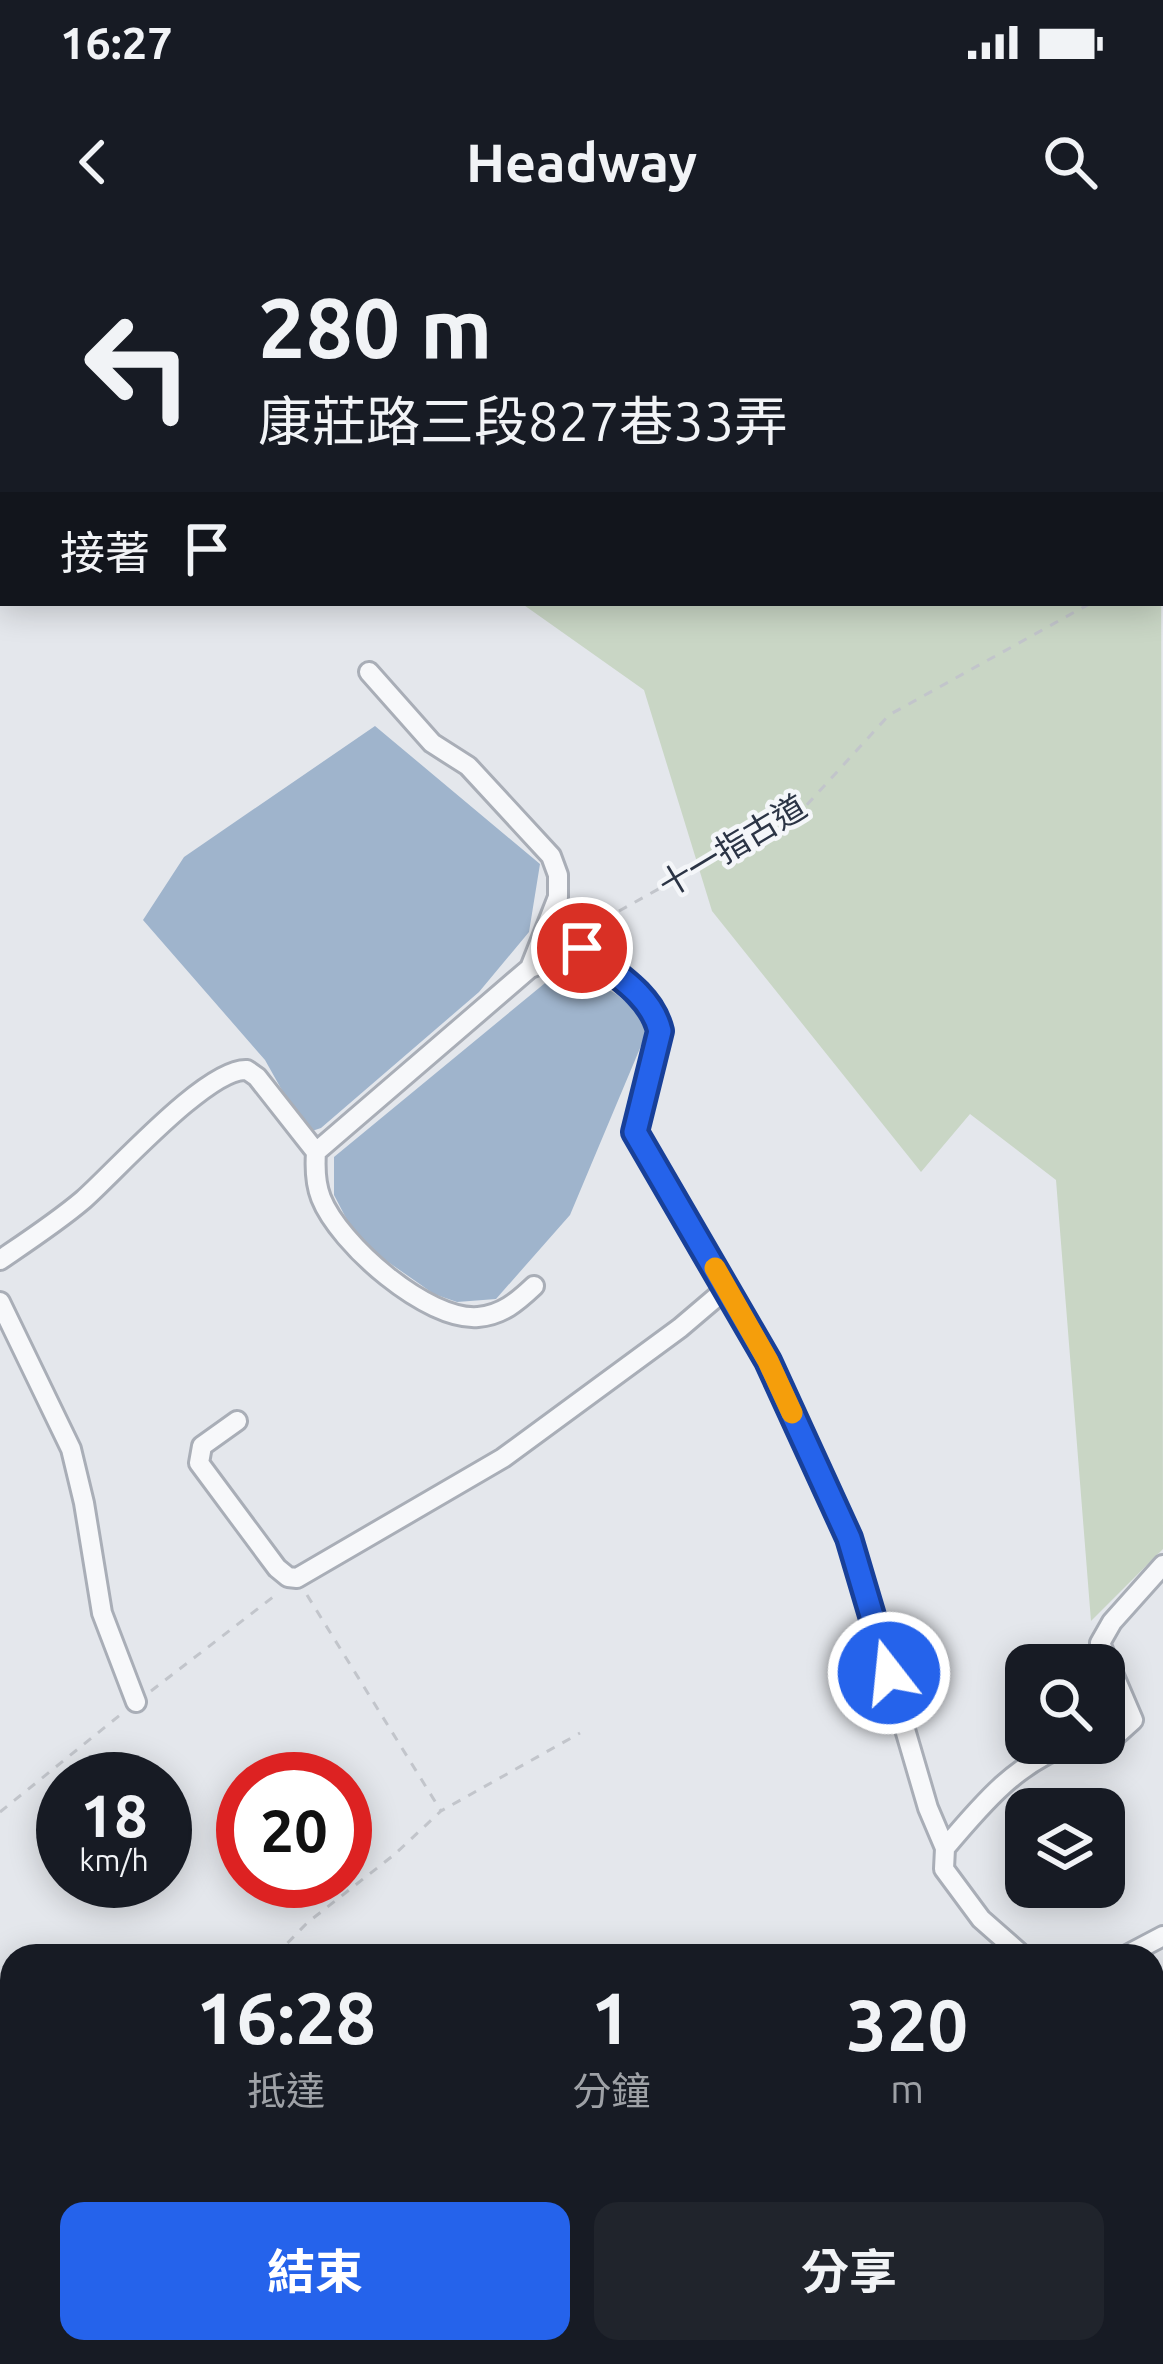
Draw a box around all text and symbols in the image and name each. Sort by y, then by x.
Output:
text: 16:27 [60,17,173,68]
icon: back [60,129,126,195]
icon: search [1037,129,1103,195]
text: Headway [466,132,697,192]
text: 280 m [258,280,492,374]
icon: left [60,288,216,444]
text: 康莊路三段827巷33弄 [258,391,788,451]
icon: arrive [174,516,240,582]
text: 接著 [60,527,150,578]
street label: 十一指古道 [652,787,812,903]
pin [531,897,633,999]
icon: arrive [549,915,615,981]
position arrow [826,1610,952,1736]
map controls [1005,1644,1125,1908]
button: search [1005,1644,1125,1764]
speed limit sign: 20 [216,1752,372,1908]
text: 18 [80,1781,148,1848]
button: layers [1005,1788,1125,1908]
text: km/h [79,1843,149,1877]
text: 16:28 [196,1977,376,2058]
text: 1 [591,1977,631,2058]
text: 320 [846,1984,968,2065]
text: m [890,2067,924,2110]
text: 抵達 [247,2069,325,2112]
text: 分鐘 [572,2069,650,2112]
button: 結束 [60,2202,570,2340]
button: 分享 [594,2202,1104,2340]

